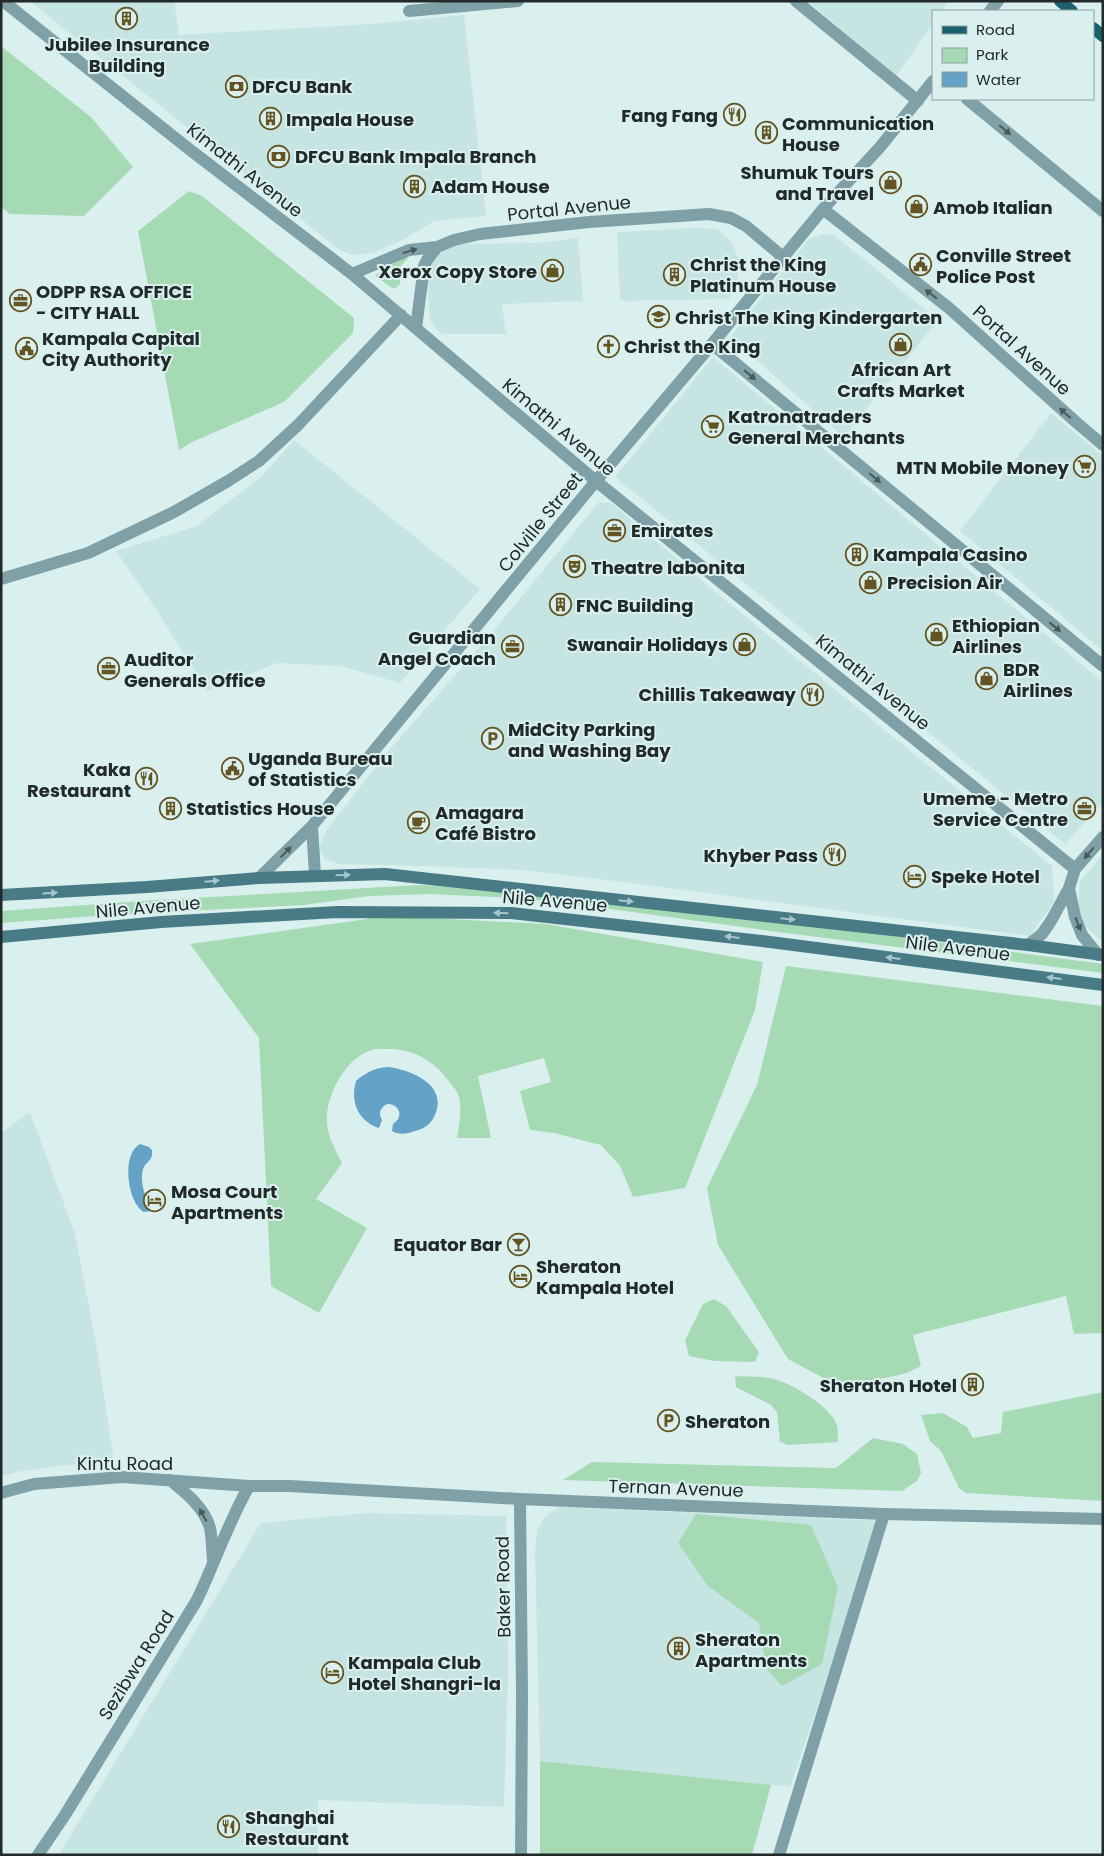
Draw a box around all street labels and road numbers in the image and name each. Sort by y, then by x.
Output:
street label: Kimathi Avenue [182,117,308,223]
street label: Portal Avenue [506,189,632,227]
street label: Portal Avenue [967,299,1077,401]
street label: Kimathi Avenue [497,372,621,482]
street label: Colville Street [492,467,588,577]
street label: Kimathi Avenue [810,628,936,736]
street label: Nile Avenue [502,884,608,918]
street label: Nile Avenue [95,890,201,924]
street label: Nile Avenue [904,929,1012,967]
street label: Kintu Road [77,1451,173,1476]
street label: Ternan Avenue [608,1473,744,1503]
street label: Baker Road [490,1536,516,1638]
street label: Sezibwa Road [92,1605,180,1725]

